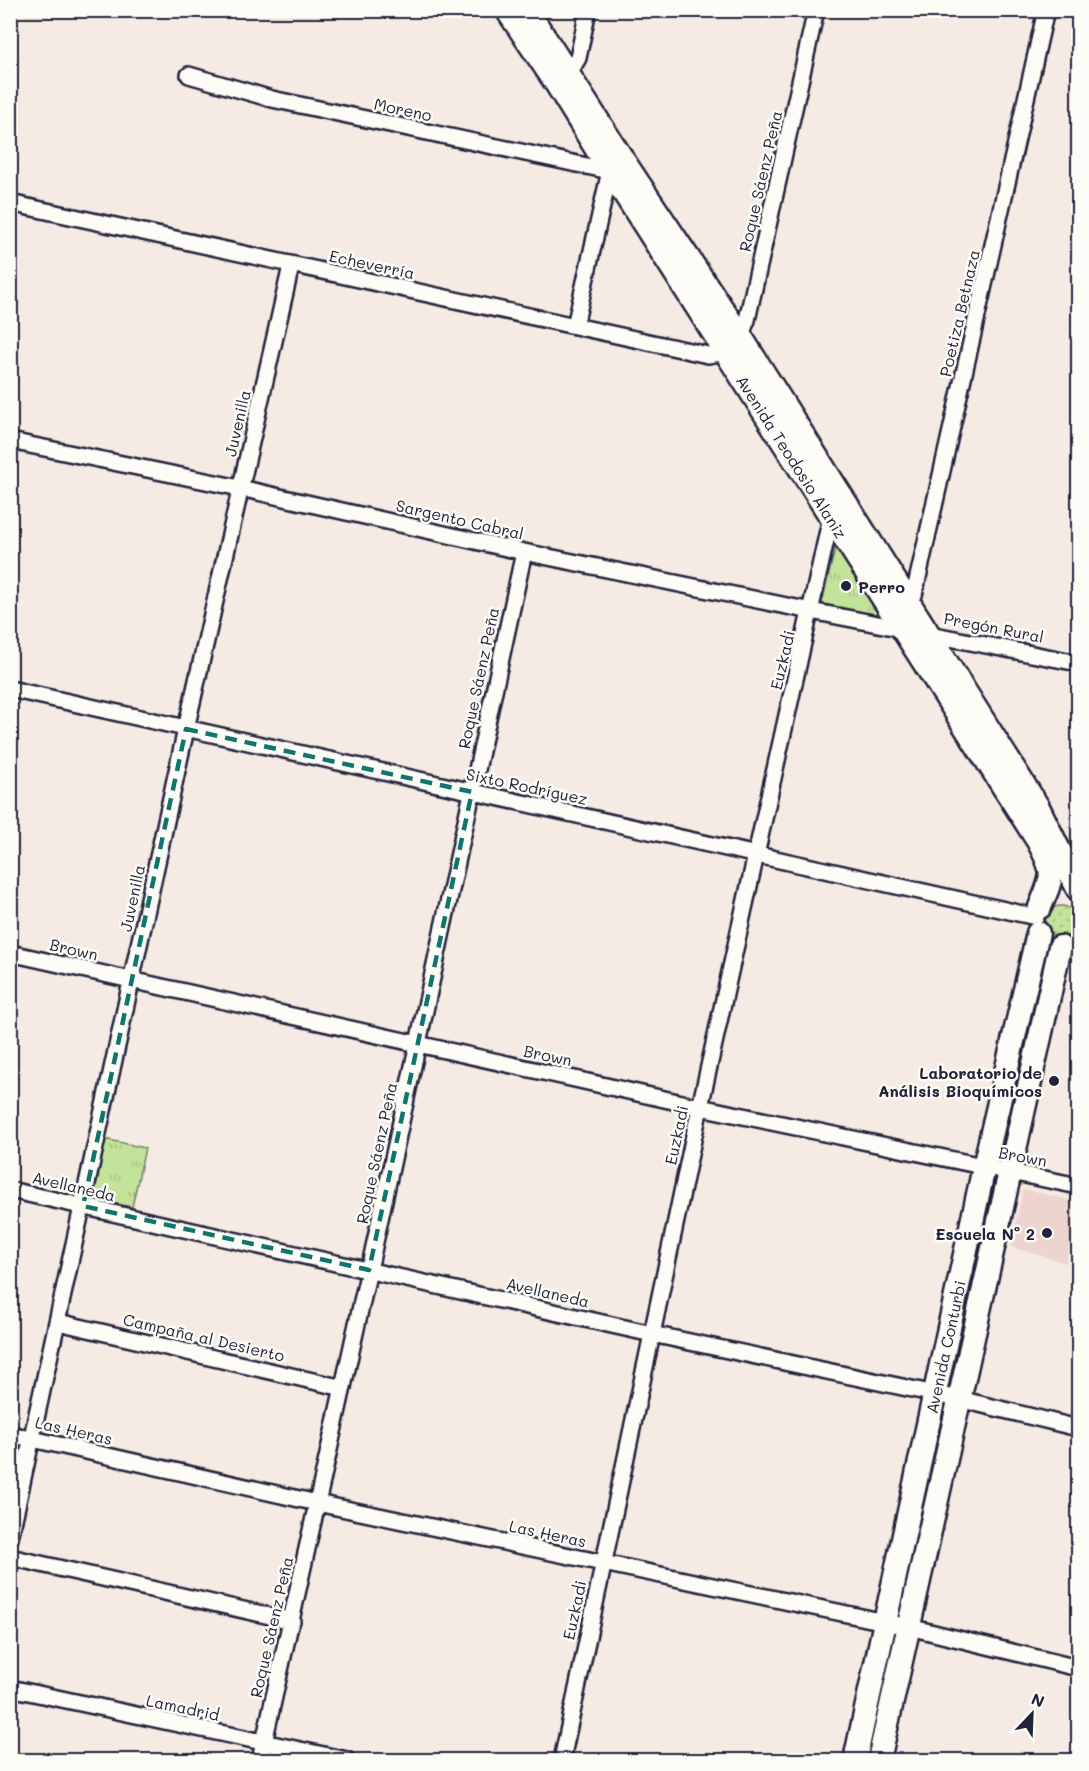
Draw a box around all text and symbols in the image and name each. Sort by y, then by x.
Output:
street label: Moreno [372,93,434,125]
street label: Roque Sáenz Peña [734,108,786,254]
street label: Echeverría [327,245,417,283]
street label: Poetiza Betnaza [934,247,984,379]
street label: Avenida Teodosio Alaniz [732,371,852,542]
street label: Juvenilla [219,388,255,458]
street label: Sargento Cabral [394,494,526,544]
place label: Perro [858,576,905,597]
marker: Perro [839,579,853,593]
street label: Roque Sáenz Peña [453,605,503,751]
street label: Pregón Rural [942,607,1046,647]
street label: Euzkadi [765,628,799,692]
street label: Sixto Rodríguez [464,763,590,809]
street label: Juvenilla [115,863,149,933]
street label: Brown [48,933,100,965]
street label: Brown [522,1040,574,1070]
place label: Laboratorio de Análisis Bioquímicos [878,1062,1042,1101]
marker: Laboratorio de Análisis Bioquímicos [1047,1074,1061,1088]
street label: Roque Sáenz Peña [351,1080,401,1226]
street label: Euzkadi [659,1103,693,1167]
street label: Brown [997,1141,1049,1171]
street label: Avellaneda [30,1166,118,1206]
place label: Escuela N° 2 [935,1223,1035,1244]
marker: Escuela N° 2 [1040,1226,1054,1240]
street label: Avellaneda [504,1272,592,1312]
street label: Avenida Conturbi [920,1278,970,1415]
street label: Campaña al Desierto [121,1308,287,1366]
street label: Las Heras [33,1411,115,1449]
street label: Las Heras [507,1515,589,1551]
street label: Roque Sáenz Peña [245,1554,297,1700]
street label: Euzkadi [557,1578,591,1642]
north arrow [1002,1684,1062,1744]
text: N [1028,1688,1048,1712]
street label: Lamadrid [144,1689,222,1725]

